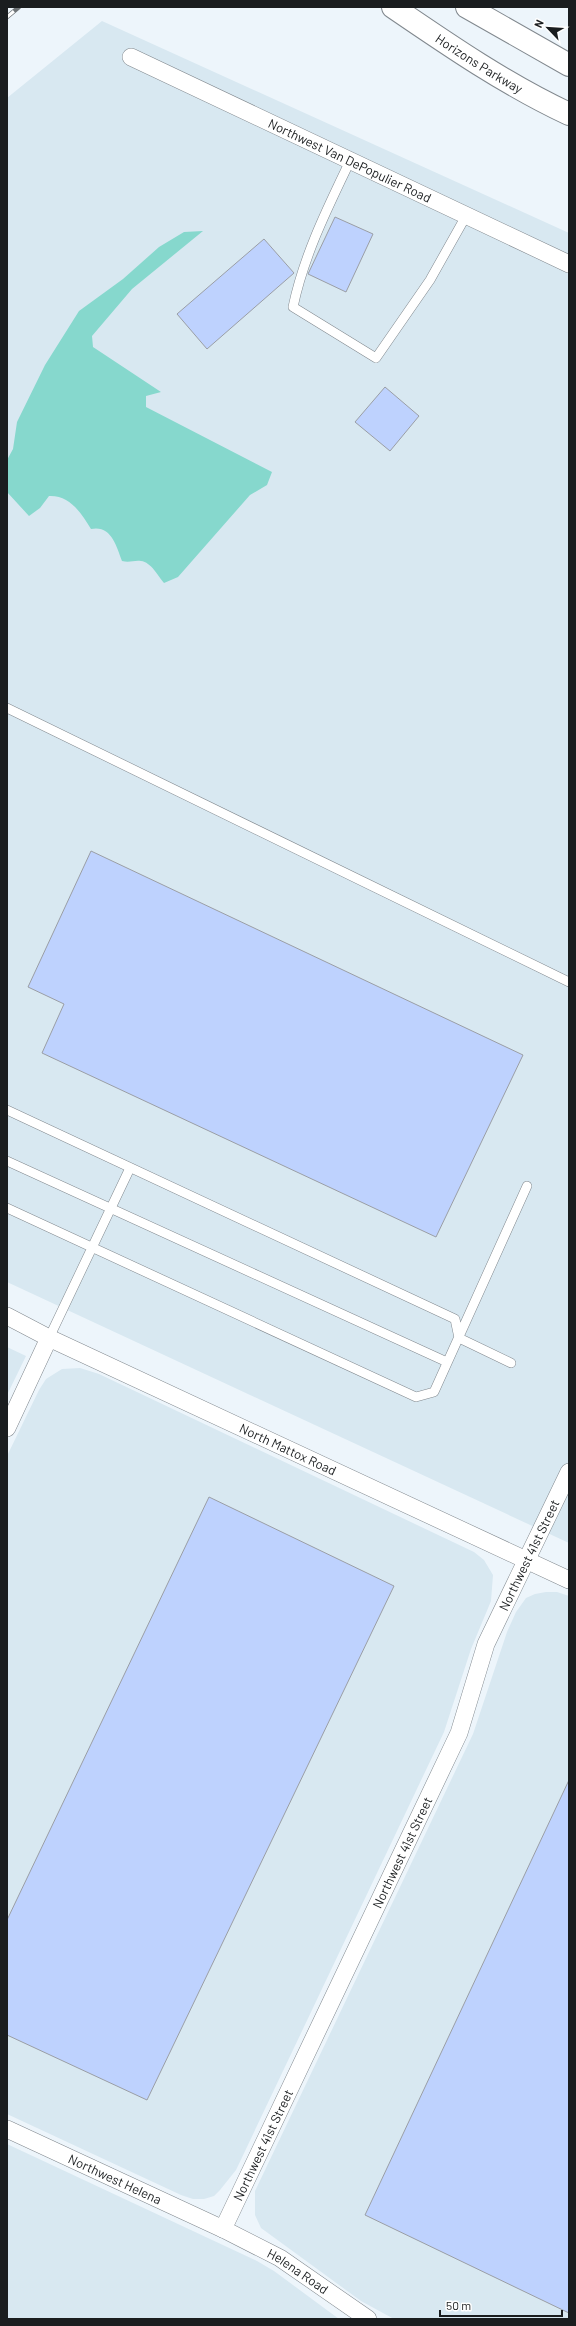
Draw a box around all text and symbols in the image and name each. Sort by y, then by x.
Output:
north arrow [528,8,568,48]
text: N [531,17,546,30]
street label: Horizons Parkway [432,30,526,97]
street label: Northwest Van DePopulier Road [266,115,434,206]
street label: North Mattox Road [237,1420,339,1479]
street label: Northwest 41st Street [495,1497,563,1613]
street label: Northwest 41st Street [369,1794,436,1911]
street label: Northwest 41st Street [230,2087,296,2203]
street label: Northwest Helena [66,2151,164,2207]
street label: Helena Road [265,2245,332,2297]
scale bar [440,2292,562,2318]
text: 50 m [446,2298,471,2312]

